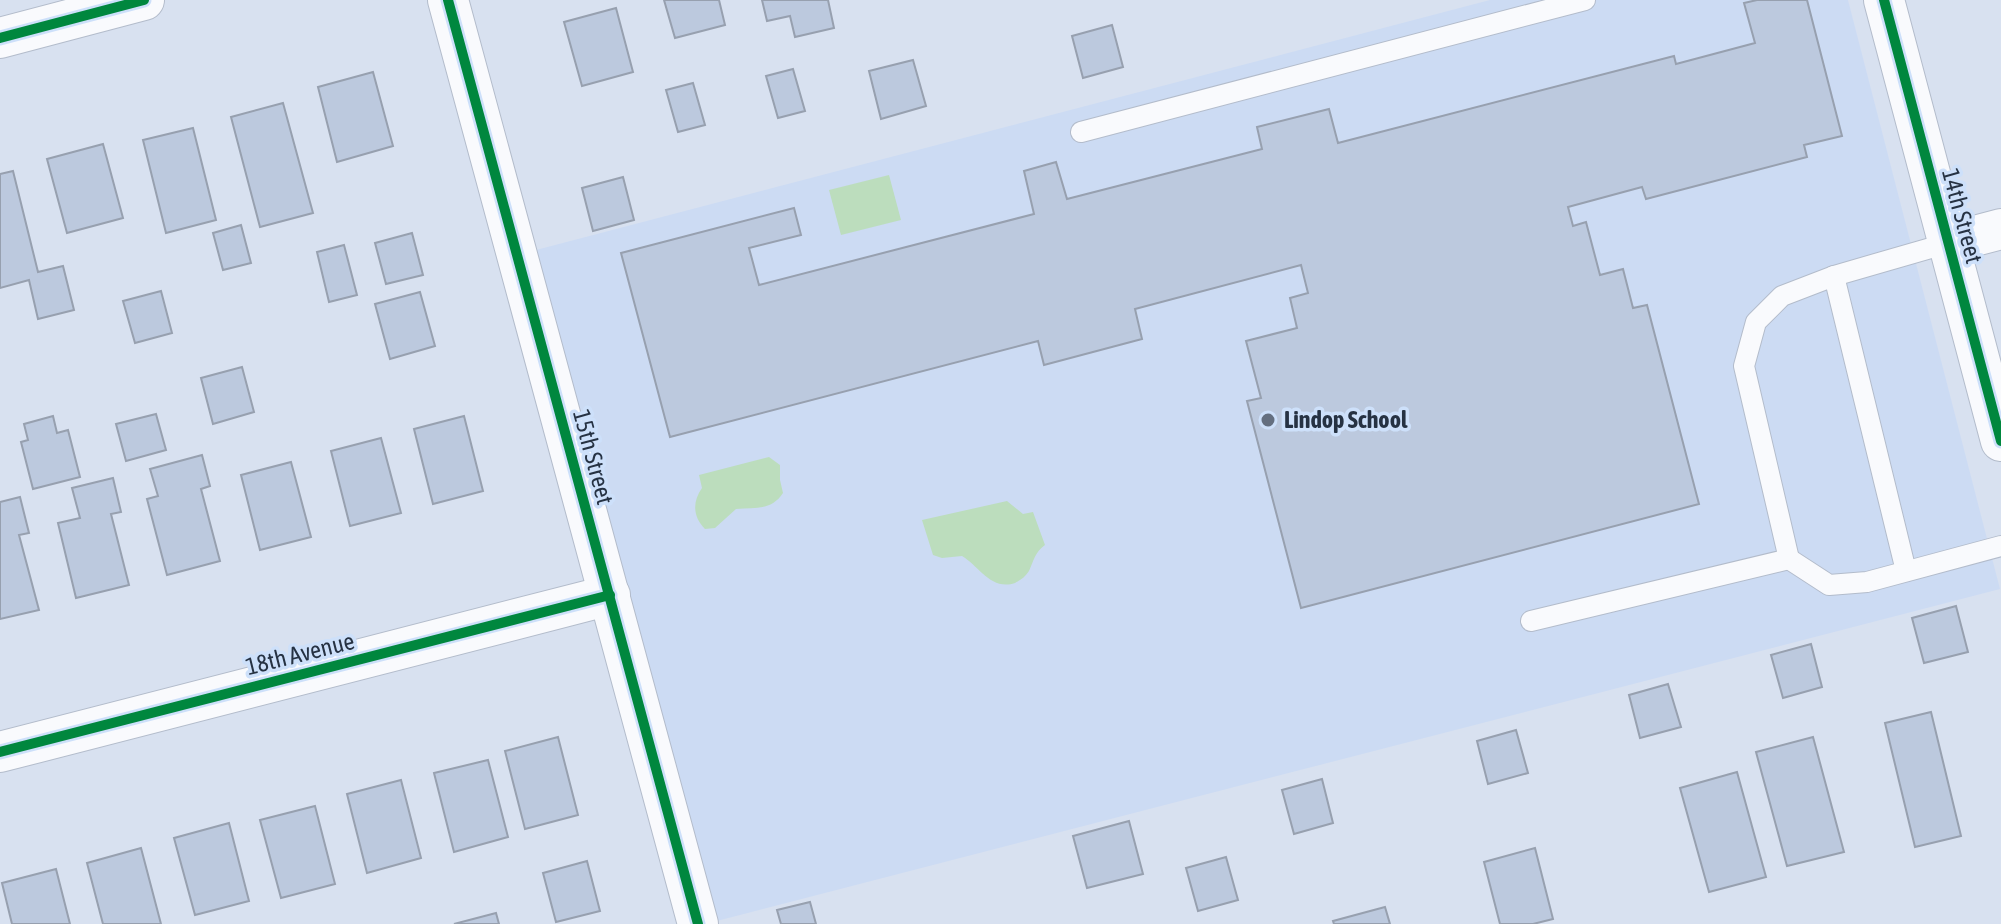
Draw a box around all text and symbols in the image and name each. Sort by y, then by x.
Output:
street label: 14th Street [1937,165,1988,266]
street label: 15th Street [568,406,619,507]
place label: Lindop School [1284,406,1408,433]
marker: Lindop School [1259,411,1277,429]
street label: 18th Avenue [243,627,357,680]

